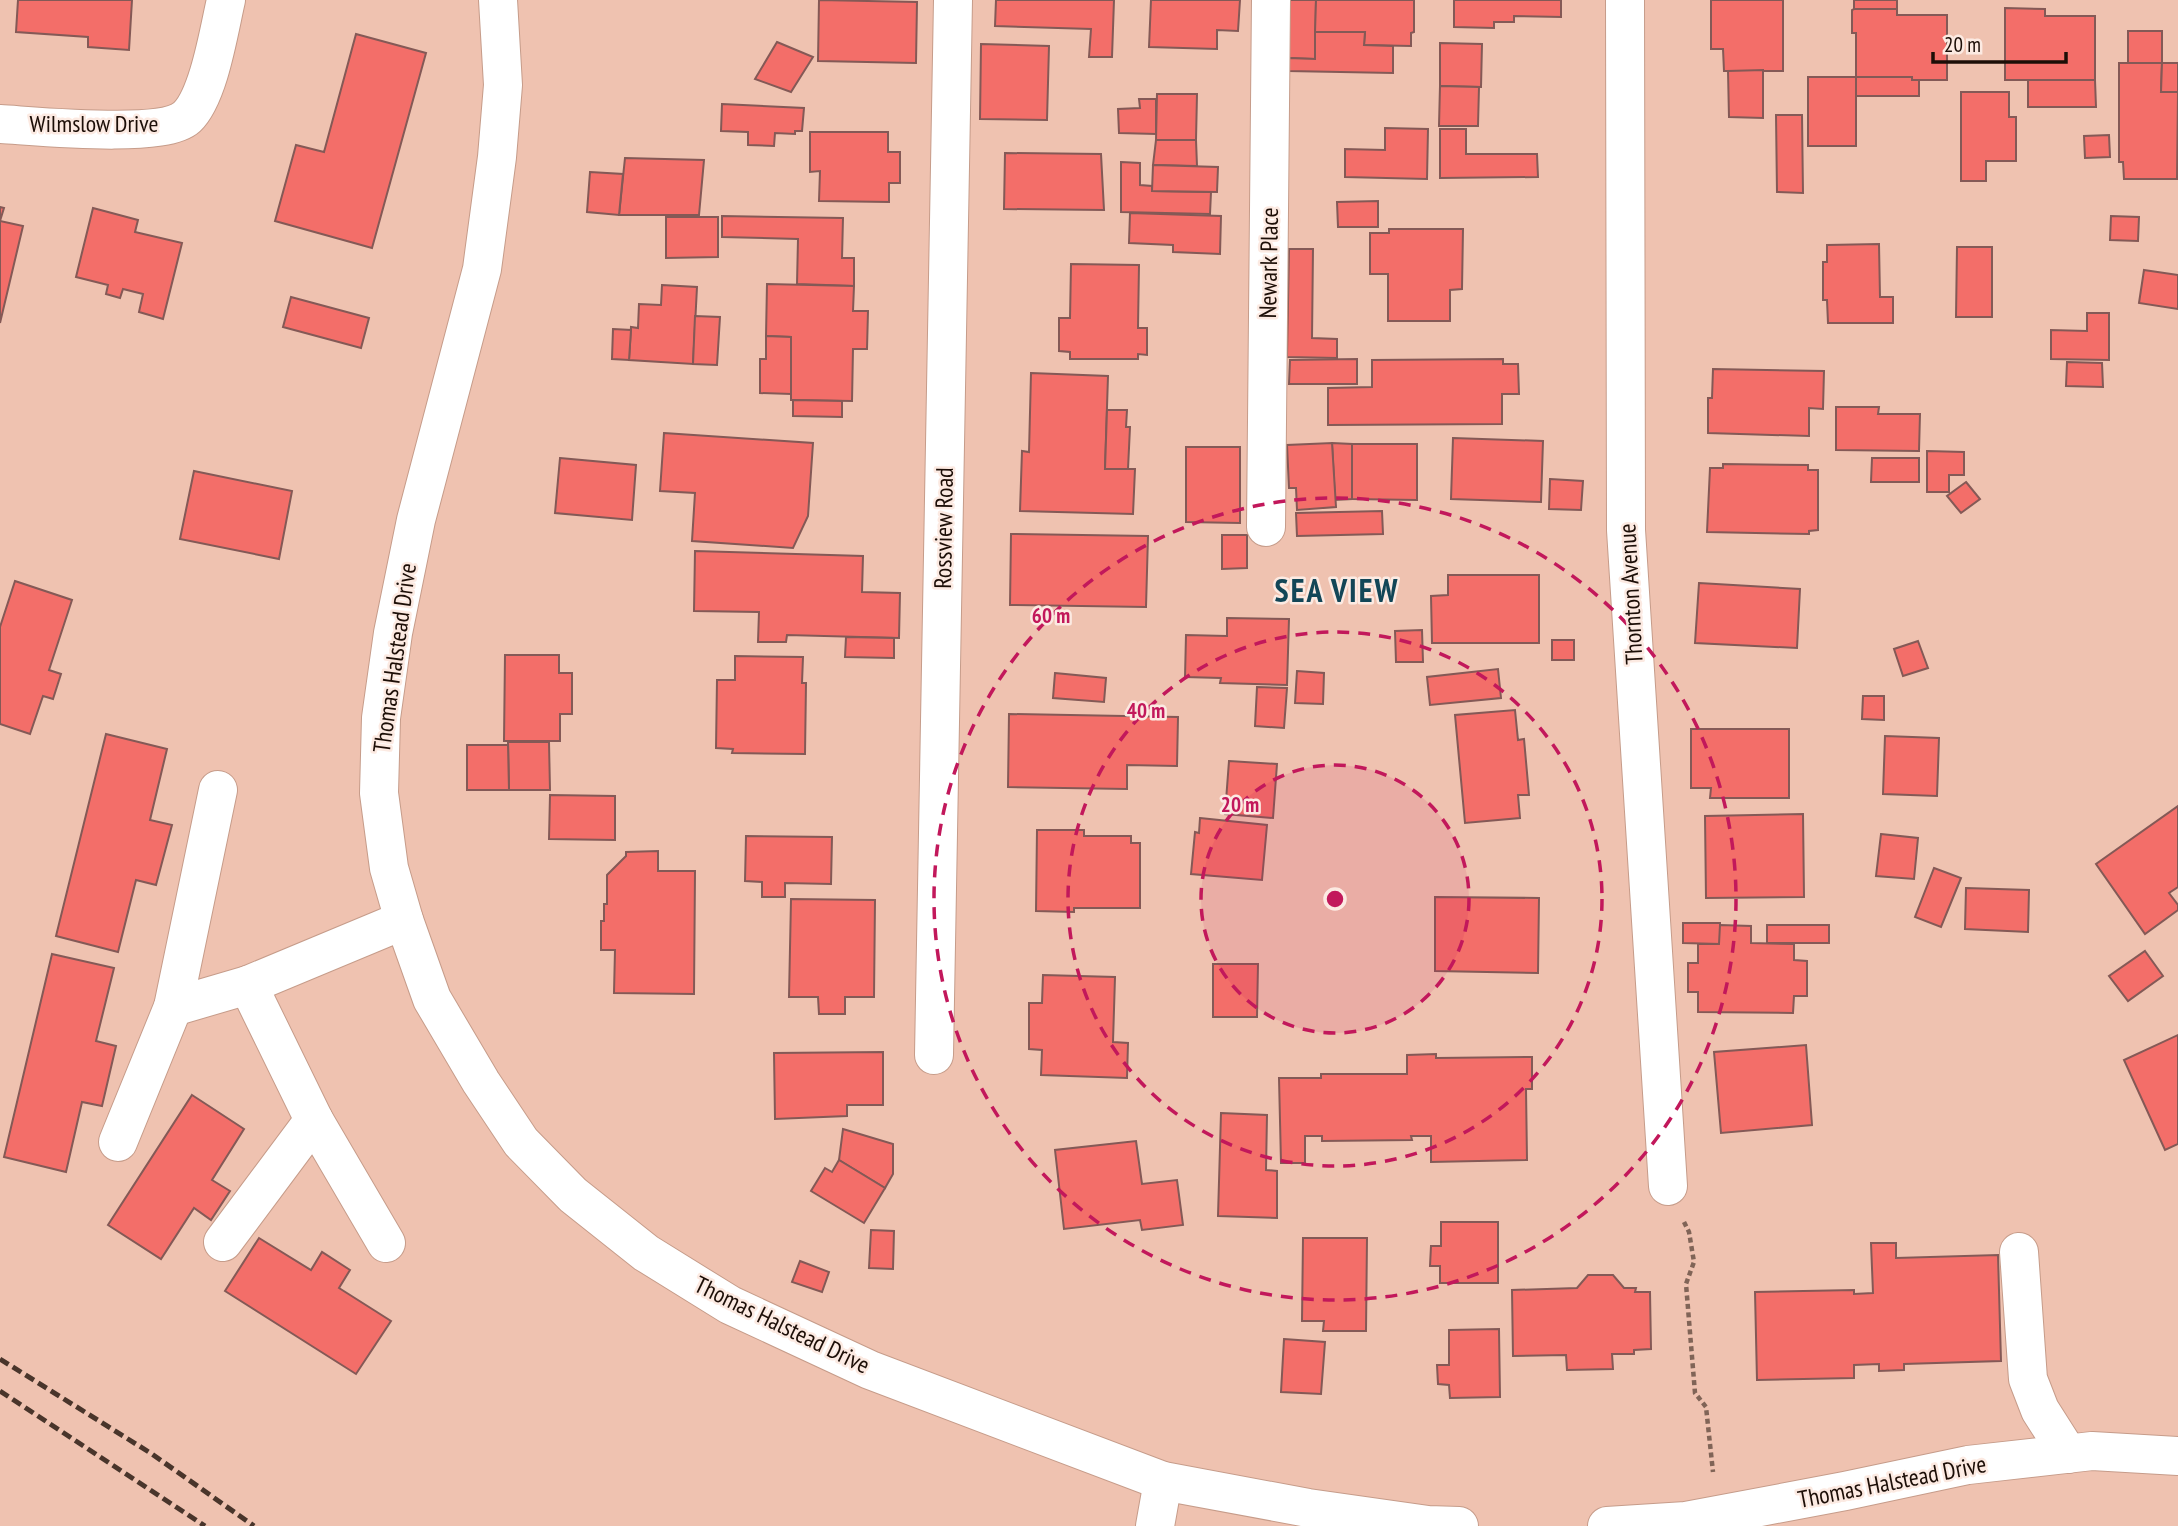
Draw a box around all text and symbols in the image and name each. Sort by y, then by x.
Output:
scale bar [1933,21,2066,65]
text: 20 m [1944,31,1981,58]
street label: Wilmslow Drive [30,108,158,139]
street label: Newark Place [1252,207,1285,319]
street label: Rossview Road [927,467,960,589]
street label: Thornton Avenue [1611,523,1650,665]
street label: Thomas Halstead Drive [366,561,423,755]
district label: SEA VIEW [1275,569,1399,611]
text: 60 m [1032,602,1070,629]
text: 40 m [1127,697,1165,724]
text: 20 m [1221,791,1259,818]
centre of rings [1323,887,1347,911]
street label: Thomas Halstead Drive [689,1269,875,1380]
street label: Thomas Halstead Drive [1795,1448,1989,1515]

